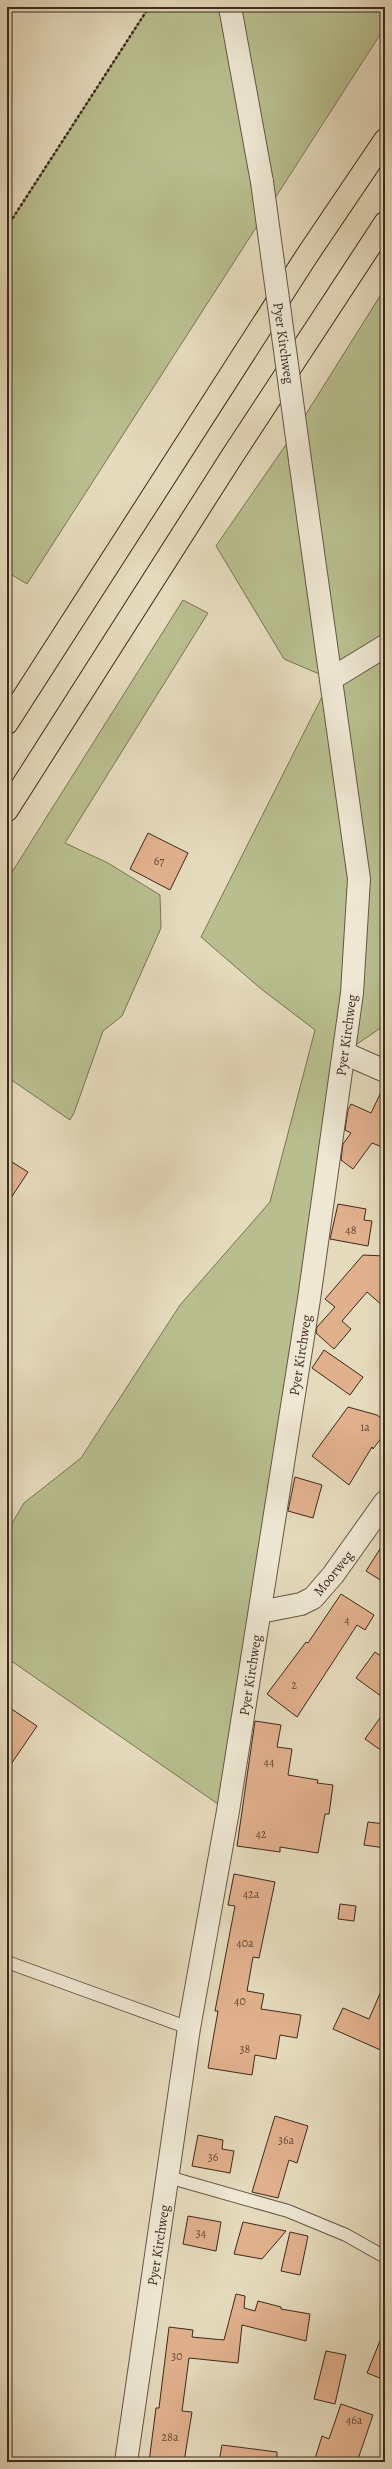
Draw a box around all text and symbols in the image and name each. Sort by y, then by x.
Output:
street label: Pyer Kirchweg [268,301,299,385]
house number: 67 [154,853,165,869]
street label: Pyer Kirchweg [331,993,362,1077]
house number: 48 [345,1222,357,1238]
street label: Pyer Kirchweg [285,1313,316,1397]
house number: 1a [360,1419,370,1435]
street label: Moorweg [309,1546,358,1600]
house number: 4 [344,1612,350,1628]
street label: Pyer Kirchweg [235,1633,266,1717]
house number: 2 [291,1677,297,1693]
house number: 44 [264,1754,275,1770]
house number: 42 [255,1826,267,1842]
house number: 42a [243,1886,260,1902]
house number: 40a [236,1935,254,1951]
house number: 40 [234,1993,246,2009]
house number: 38 [240,2041,251,2057]
house number: 36a [278,2132,294,2148]
house number: 36 [208,2149,219,2165]
street label: Pyer Kirchweg [143,2203,174,2287]
house number: 34 [196,2225,207,2241]
house number: 30 [171,2348,183,2364]
house number: 46a [346,2412,363,2428]
house number: 28a [161,2429,179,2445]

